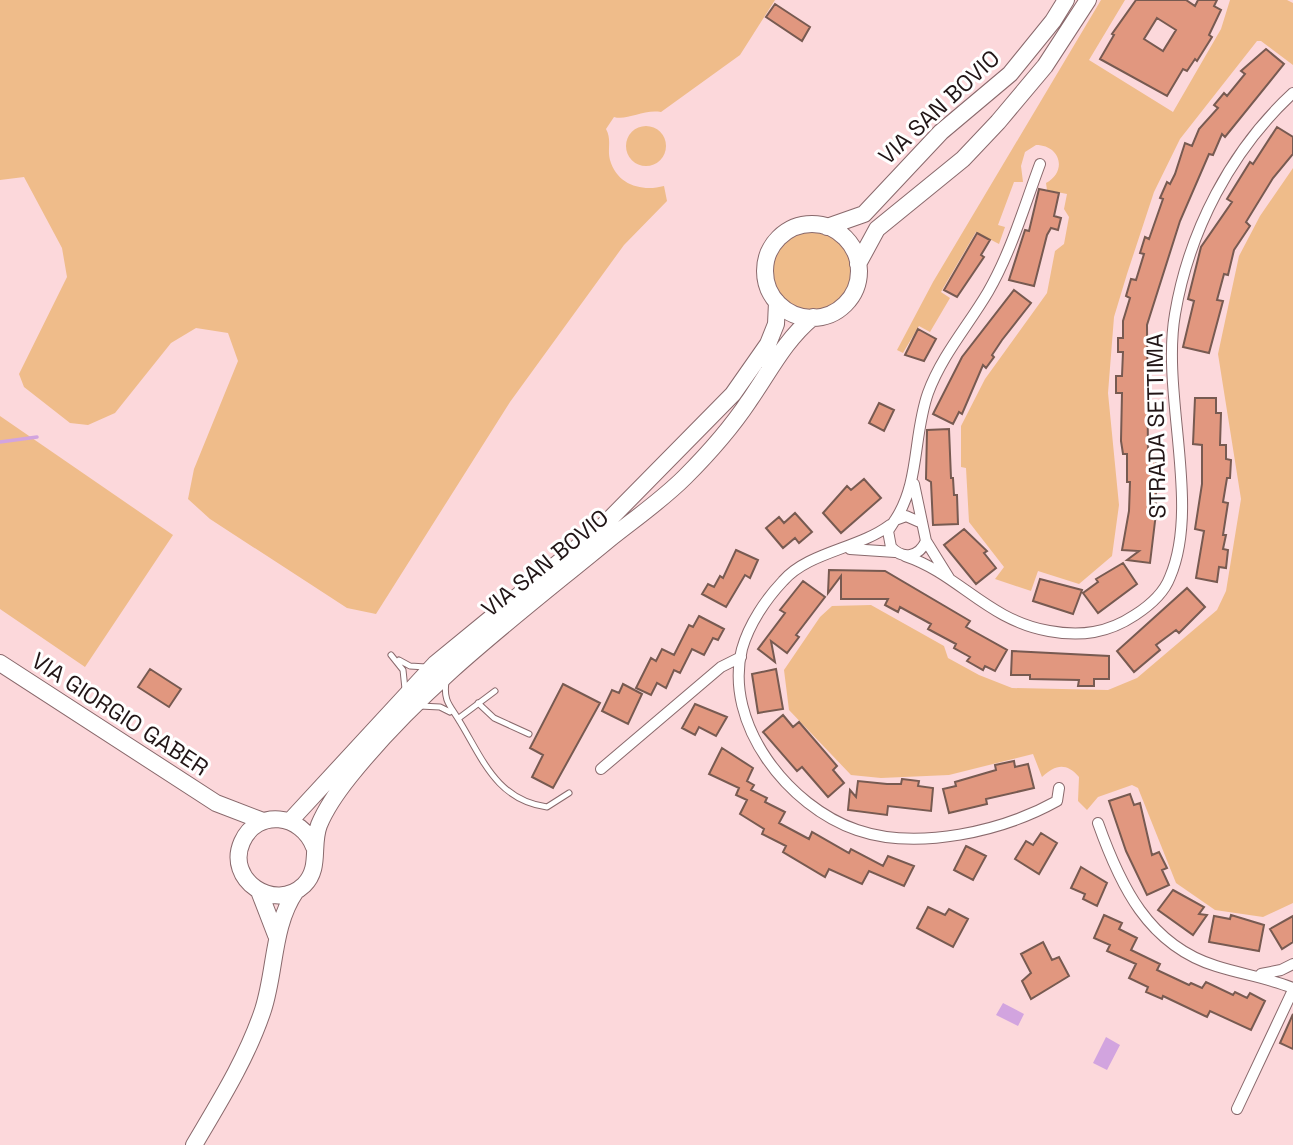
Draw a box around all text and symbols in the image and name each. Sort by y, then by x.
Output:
street label: VIA SAN BOVIO [872,43,1006,171]
street label: STRADA SETTIMA [1139,333,1173,519]
street label: VIA SAN BOVIO [475,503,615,623]
street label: VIA GIORGIO GABER [26,646,214,782]

